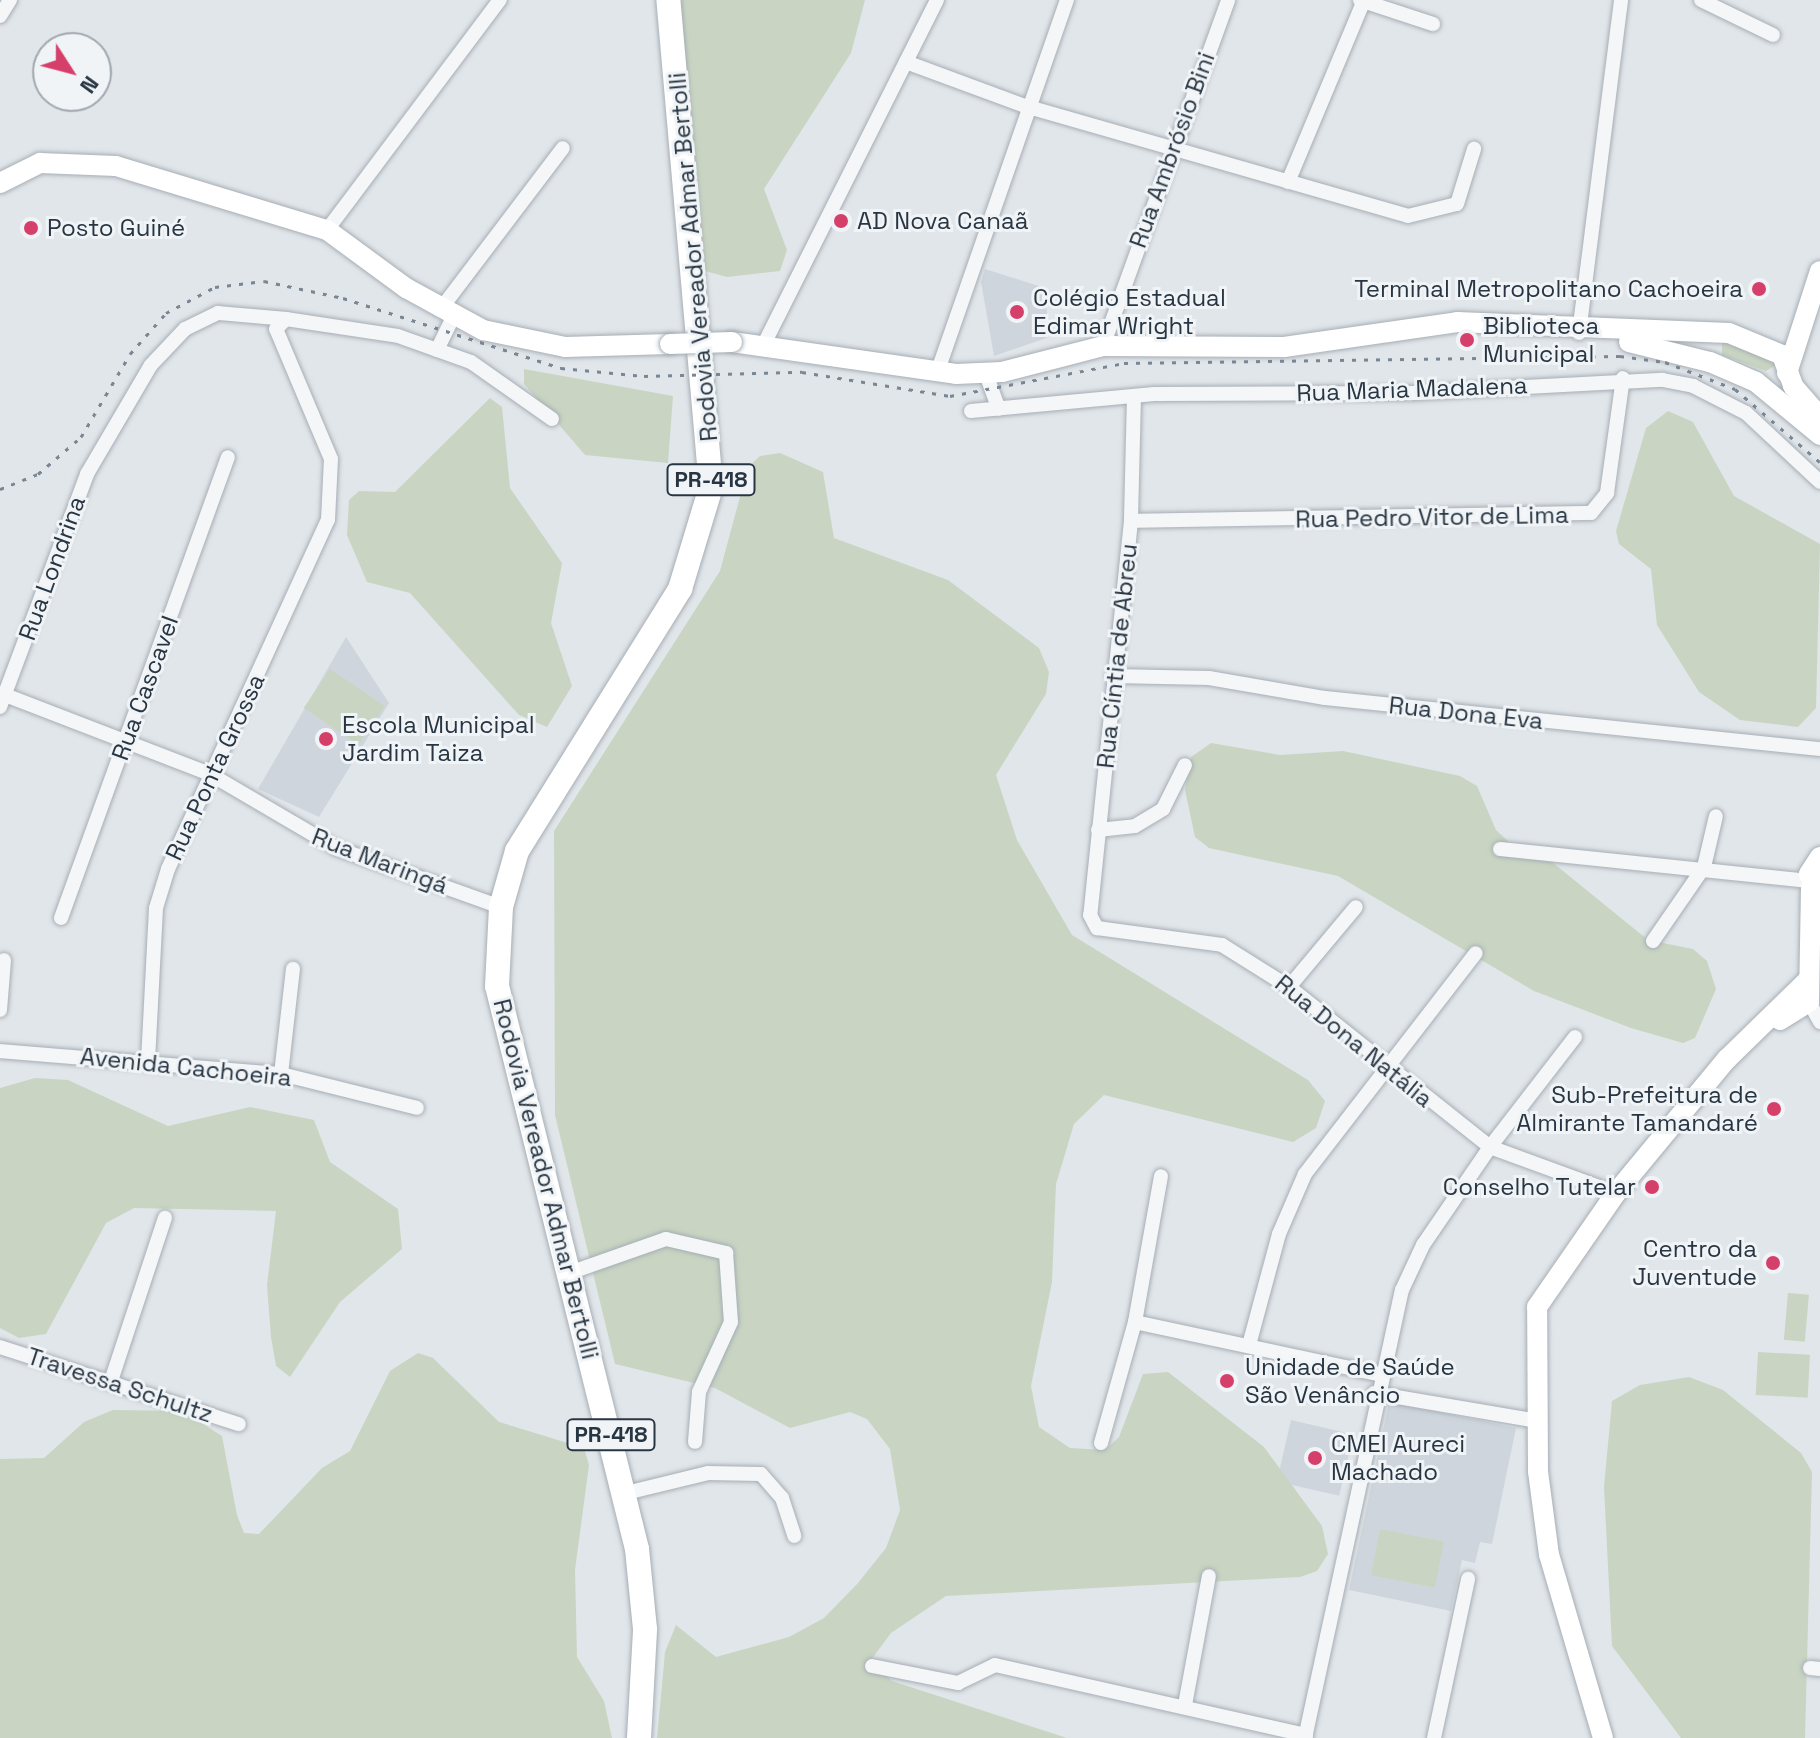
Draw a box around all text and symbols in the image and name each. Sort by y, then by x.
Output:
north arrow [32,32,112,112]
street label: Rua Ambrósio Bini [1123,48,1221,252]
text: N [74,71,105,99]
street label: Rodovia Vereador Admar Bertolli [662,71,724,443]
place label: AD Nova Canaã [857,207,1029,235]
marker: AD Nova Canaã [832,212,850,230]
place label: Posto Guiné [47,214,185,242]
marker: Posto Guiné [22,219,40,237]
place label: Terminal Metropolitano Cachoeira [1354,275,1743,303]
marker: Terminal Metropolitano Cachoeira [1750,280,1768,298]
place label: Colégio Estadual Edimar Wright [1033,284,1226,340]
marker: Colégio Estadual Edimar Wright [1008,303,1026,321]
place label: Biblioteca Municipal [1483,312,1599,368]
marker: Biblioteca Municipal [1458,331,1476,349]
street label: Rua Maria Madalena [1296,371,1528,407]
road number: PR-418 [665,462,757,498]
street label: Rua Londrina [13,492,91,644]
street label: Rua Pedro Vitor de Lima [1295,500,1569,534]
street label: Rua Cíntia de Abreu [1091,542,1143,770]
street label: Rua Cascavel [106,612,184,764]
street label: Rua Ponta Grossa [159,669,271,865]
street label: Rua Dona Eva [1387,691,1545,735]
place label: Escola Municipal Jardim Taiza [342,711,535,767]
marker: Escola Municipal Jardim Taiza [317,730,335,748]
street label: Rua Maringá [308,822,452,900]
street label: Rua Dona Natália [1269,969,1439,1113]
street label: Rodovia Vereador Admar Bertolli [487,996,605,1362]
street label: Avenida Cachoeira [79,1042,293,1092]
place label: Sub-Prefeitura de Almirante Tamandaré [1516,1081,1758,1137]
marker: Sub-Prefeitura de Almirante Tamandaré [1765,1100,1783,1118]
place label: Conselho Tutelar [1442,1173,1636,1201]
marker: Conselho Tutelar [1643,1178,1661,1196]
place label: Centro da Juventude [1632,1235,1757,1291]
marker: Centro da Juventude [1764,1254,1782,1272]
street label: Travessa Schultz [23,1341,217,1429]
place label: Unidade de Saúde São Venâncio [1245,1353,1455,1409]
marker: Unidade de Saúde São Venâncio [1216,1370,1238,1392]
road number: PR-418 [565,1417,657,1453]
place label: CMEI Aureci Machado [1331,1430,1466,1486]
marker: CMEI Aureci Machado [1306,1449,1324,1467]

